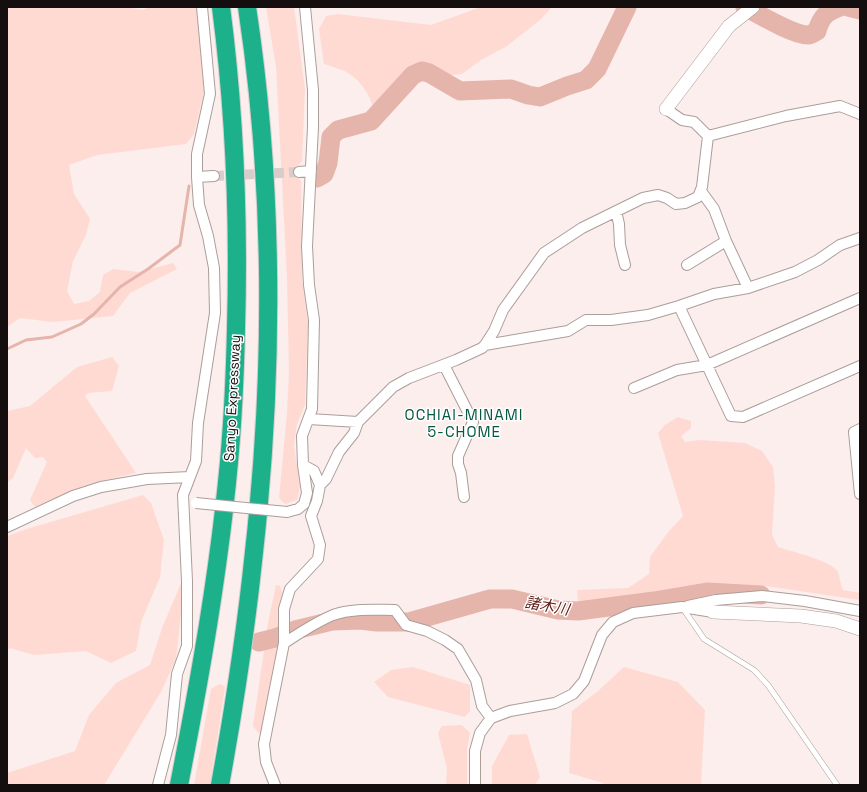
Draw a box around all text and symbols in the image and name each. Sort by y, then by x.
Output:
street label: Sanyo Expressway [220,334,244,462]
district label: OCHIAI-MINAMI 5-CHOME [405,405,523,441]
water label: 諸木川 [523,592,573,619]

